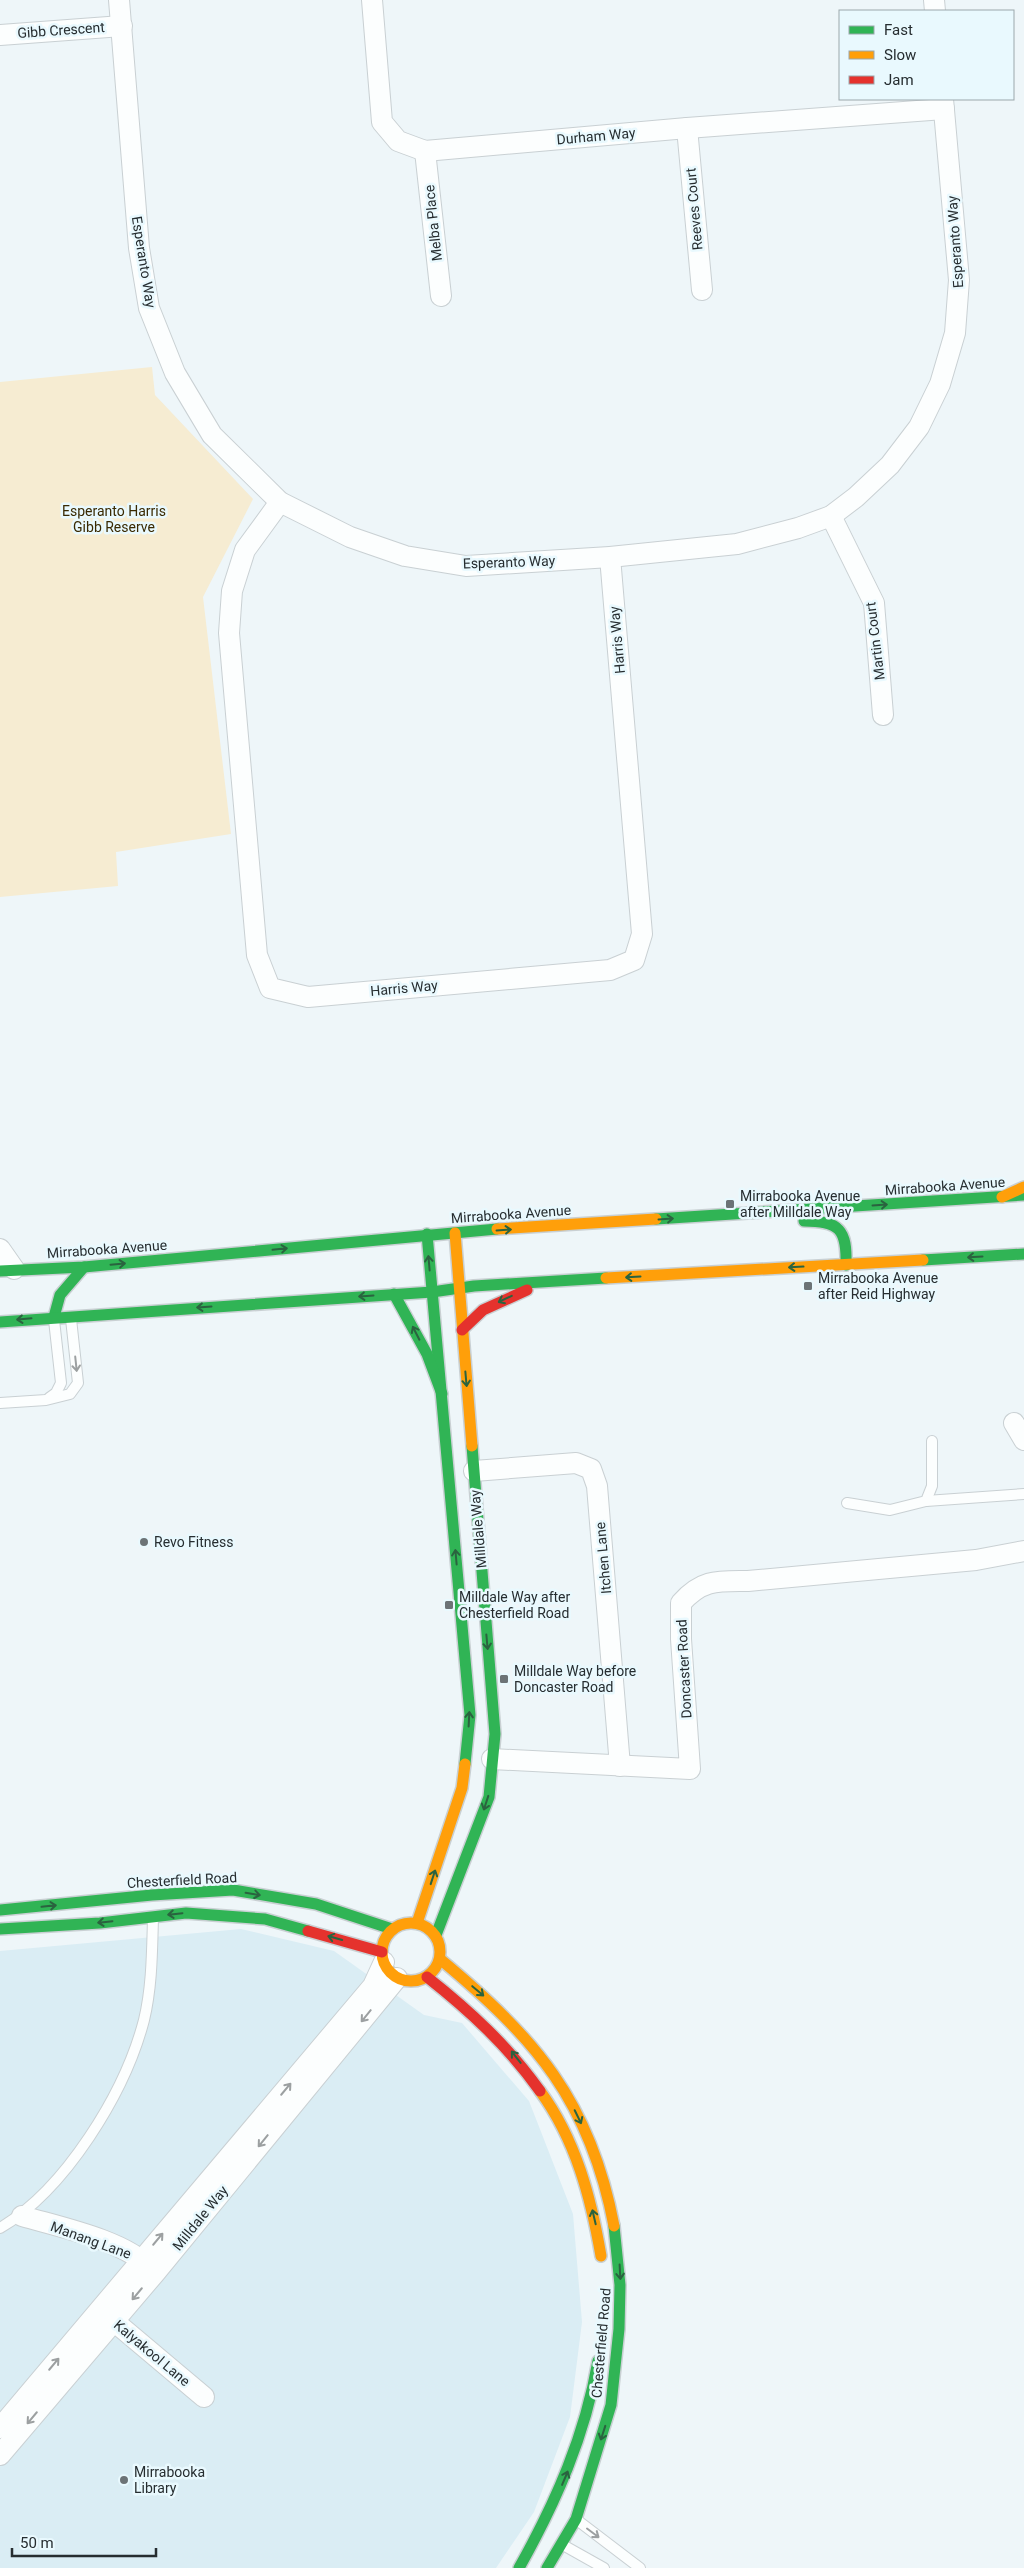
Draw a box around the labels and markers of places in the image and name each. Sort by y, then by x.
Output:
place label: Mirrabooka Avenue after Milldale Way [740,1188,860,1220]
marker: Mirrabooka Avenue after Milldale Way [724,1198,736,1210]
place label: Mirrabooka Avenue after Reid Highway [818,1270,938,1302]
marker: Mirrabooka Avenue after Reid Highway [802,1280,814,1292]
place label: Revo Fitness [154,1534,233,1550]
marker: Revo Fitness [138,1536,150,1548]
place label: Milldale Way after Chesterfield Road [459,1589,571,1621]
marker: Milldale Way after Chesterfield Road [443,1599,455,1611]
place label: Milldale Way before Doncaster Road [514,1663,636,1695]
marker: Milldale Way before Doncaster Road [498,1673,510,1685]
place label: Mirrabooka Library [134,2464,205,2496]
marker: Mirrabooka Library [118,2474,130,2486]

